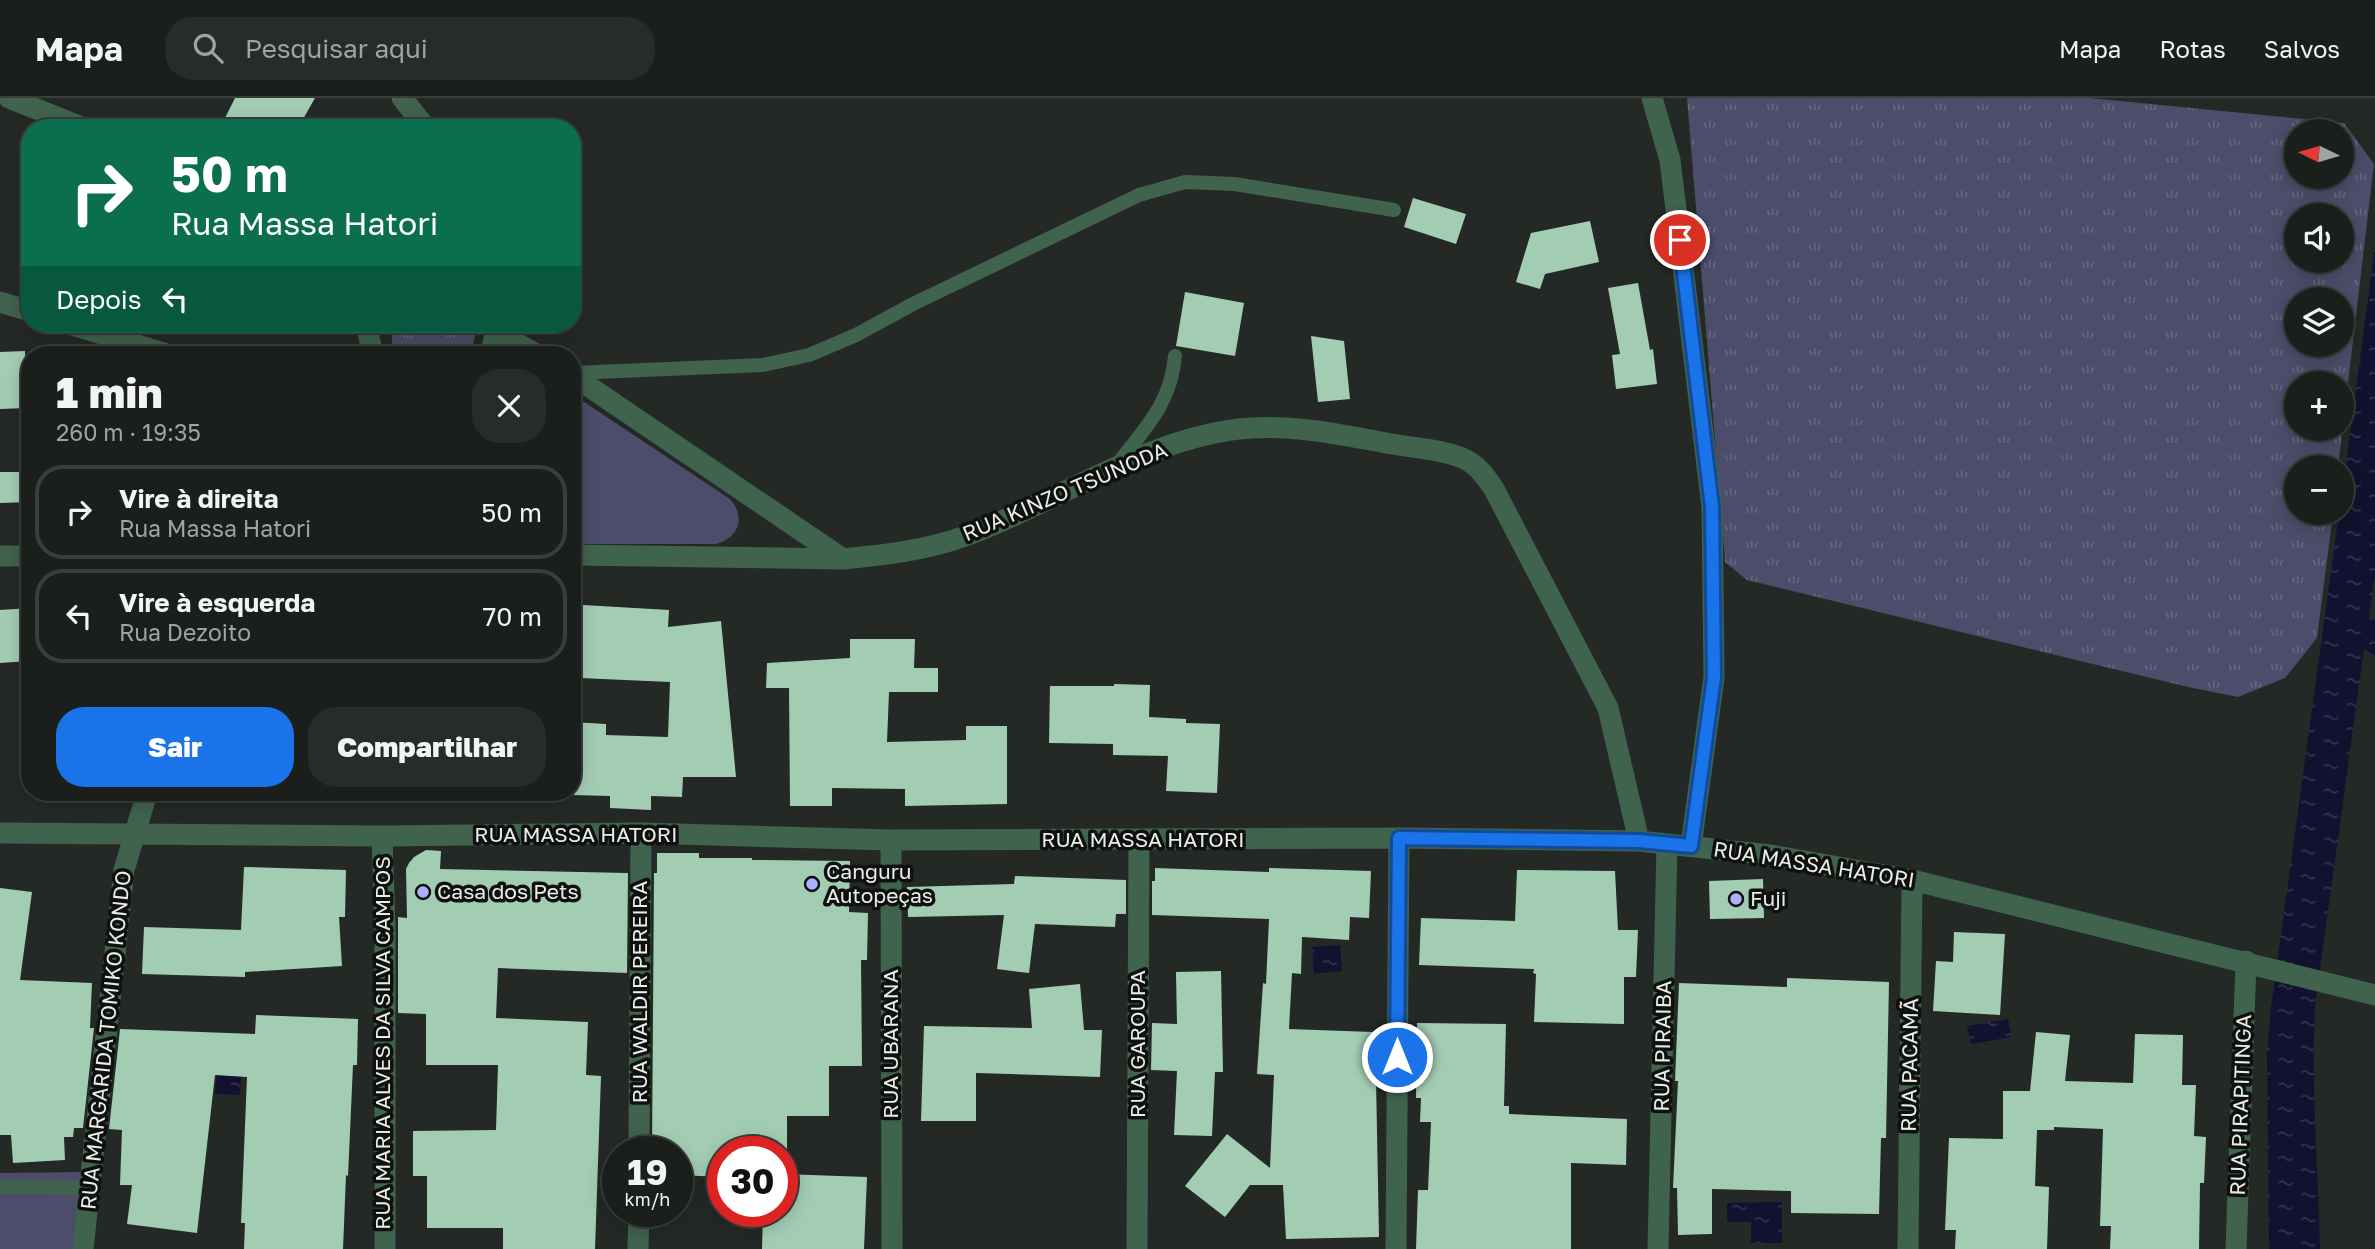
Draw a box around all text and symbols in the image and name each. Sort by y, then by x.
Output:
search box [165,17,655,80]
text: Mapa [35,29,123,68]
icon: search [189,29,227,67]
text: Pesquisar aqui [245,33,428,64]
text: Mapa [2059,34,2121,63]
text: Rotas [2159,34,2226,63]
text: Salvos [2264,34,2340,63]
north arrow [2284,119,2354,189]
map controls [2284,119,2354,525]
text: 50 m [171,144,288,203]
icon: right [56,147,147,238]
button: sound [2284,203,2354,273]
text: Rua Massa Hatori [171,204,438,242]
pin [1650,210,1710,270]
icon: arrive [1661,221,1699,259]
icon: left [156,280,194,318]
text: Depois [56,284,142,315]
button: layers [2284,287,2354,357]
text: 1 min [56,367,163,417]
button: close [472,369,546,443]
button: + [2284,371,2354,441]
text: 260 m · 19:35 [56,418,201,446]
street label: RUA KINZO TSUNODA [958,436,1171,546]
button: − [2284,455,2354,525]
text: Vire à direita [119,483,279,514]
icon: right [60,493,98,531]
text: 50 m [481,497,542,528]
text: Rua Massa Hatori [119,514,311,542]
text: Vire à esquerda [119,587,315,618]
icon: left [60,597,98,635]
text: 70 m [483,601,542,632]
text: Rua Dezoito [119,618,251,646]
button: Sair [56,707,294,787]
button: Compartilhar [308,707,546,787]
street label: RUA MASSA HATORI [474,821,678,847]
street label: RUA MASSA HATORI [1041,826,1245,852]
street label: RUA MASSA HATORI [1712,835,1917,893]
street label: RUA MARIA ALVES DA SILVA CAMPOS [369,856,395,1230]
place label: Canguru Autopeças [826,858,933,908]
street label: RUA MARGARIDA TOMIKO KONDO [74,869,136,1211]
marker: Canguru Autopeças [804,876,820,892]
place label: Casa dos Pets [437,878,579,904]
street label: RUA WALDIR PEREIRA [626,881,652,1103]
marker: Casa dos Pets [415,884,431,900]
place label: Fuji [1750,885,1786,911]
marker: Fuji [1728,891,1744,907]
street label: RUA UBARANA [877,969,903,1119]
street label: RUA GAROUPA [1124,970,1150,1118]
street label: RUA PIRAIBA [1648,980,1676,1112]
street label: RUA PACAMÃ [1895,998,1923,1132]
street label: RUA PIRAPITINGA [2224,1014,2256,1196]
position arrow [1360,1020,1434,1094]
speed limit sign: 30 [707,1136,798,1227]
text: 19 [627,1151,668,1193]
text: km/h [625,1188,670,1210]

